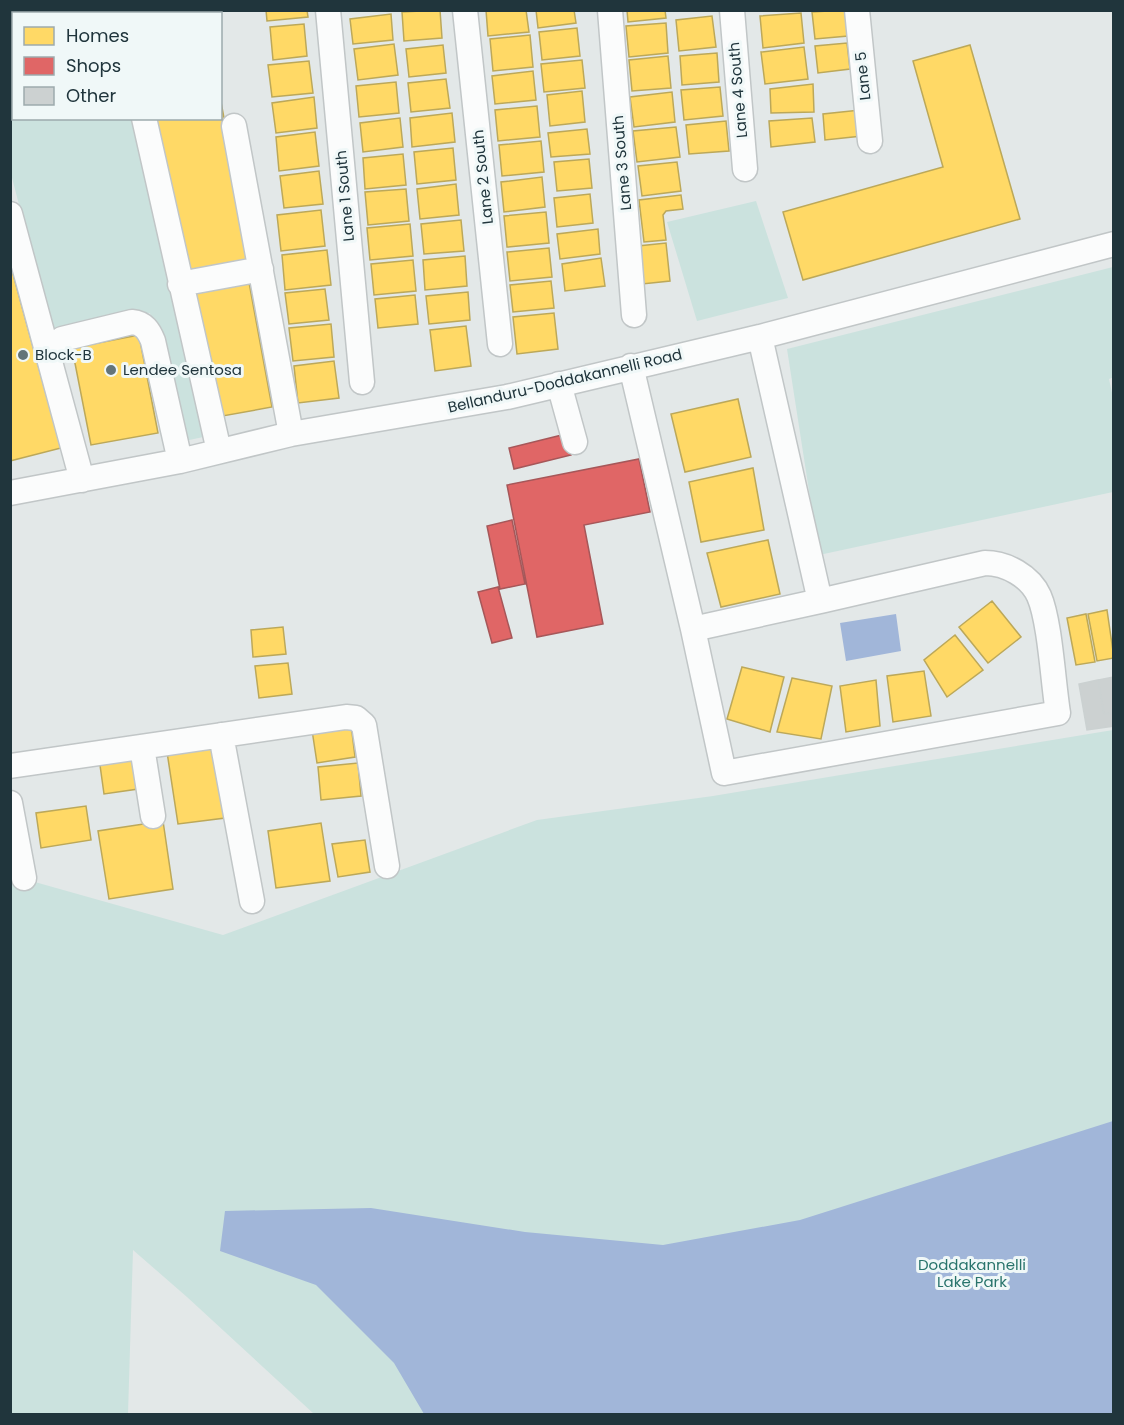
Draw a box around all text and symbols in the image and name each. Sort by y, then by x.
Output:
legend [12,12,222,120]
text: Homes [66,23,129,48]
street label: Lane 4 South [723,41,752,139]
street label: Lane 5 [850,51,876,101]
text: Shops [66,53,121,78]
text: Other [66,83,116,108]
street label: Lane 3 South [607,115,636,211]
street label: Lane 2 South [467,129,498,226]
street label: Lane 1 South [330,150,359,242]
street label: Bellanduru-Doddakannelli Road [446,343,684,418]
place label: Block-B [35,344,92,365]
marker: Block-B [16,348,30,362]
place label: Lendee Sentosa [123,359,242,380]
marker: Lendee Sentosa [104,363,118,377]
park label: Doddakannelli Lake Park [918,1254,1026,1292]

